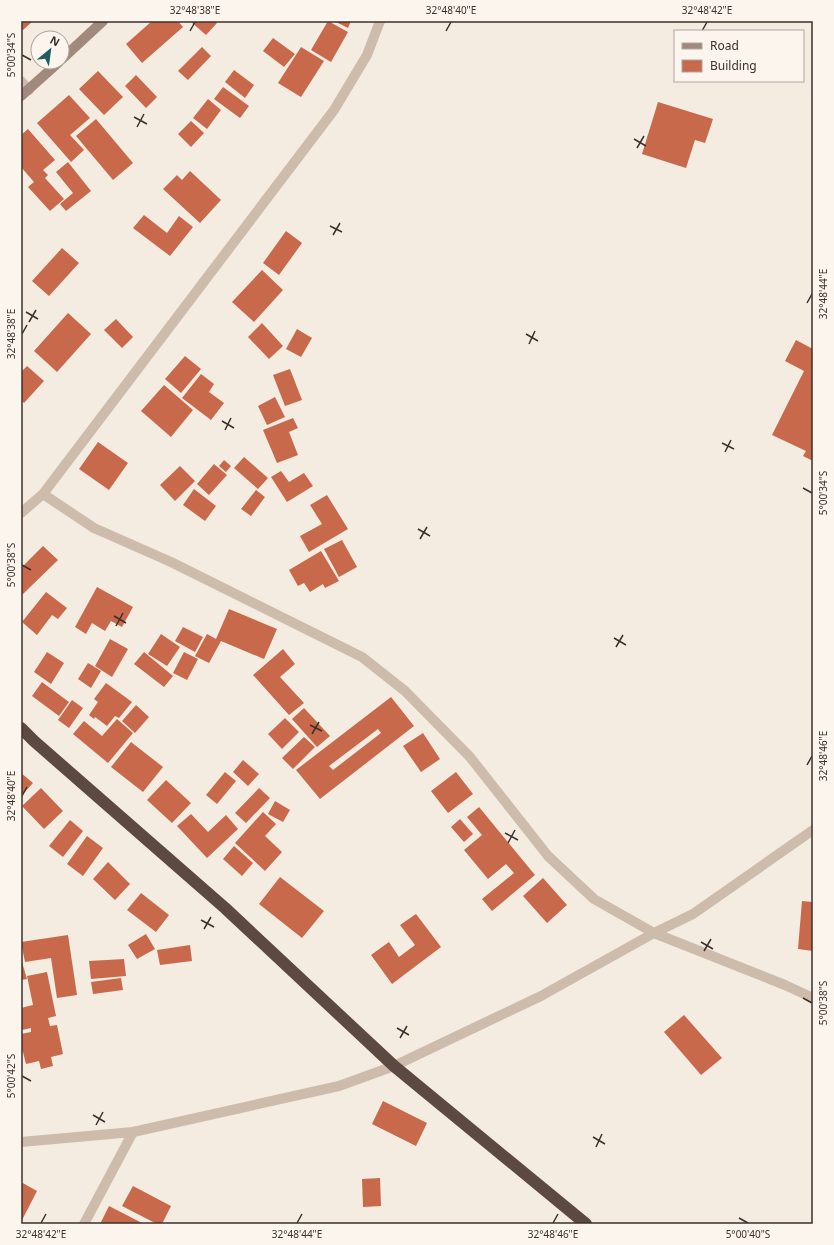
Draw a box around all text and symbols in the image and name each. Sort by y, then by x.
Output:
text: 32°48'38"E [170,3,220,17]
text: 32°48'40"E [426,3,476,17]
text: 32°48'42"E [682,3,732,17]
north arrow [30,30,70,70]
legend [674,30,804,82]
text: 5°00'34"S [4,32,18,77]
text: N [48,32,63,50]
text: Road [710,37,739,54]
text: Building [710,57,757,74]
text: 32°48'44"E [816,269,830,319]
text: 32°48'38"E [4,309,18,359]
text: 5°00'34"S [816,470,830,515]
text: 5°00'38"S [4,542,18,587]
text: 32°48'46"E [816,731,830,781]
text: 32°48'40"E [4,771,18,821]
text: 5°00'38"S [816,980,830,1025]
text: 5°00'42"S [4,1053,18,1098]
text: 32°48'42"E [16,1227,66,1241]
text: 32°48'44"E [272,1227,322,1241]
text: 32°48'46"E [528,1227,578,1241]
text: 5°00'40"S [726,1227,771,1241]

